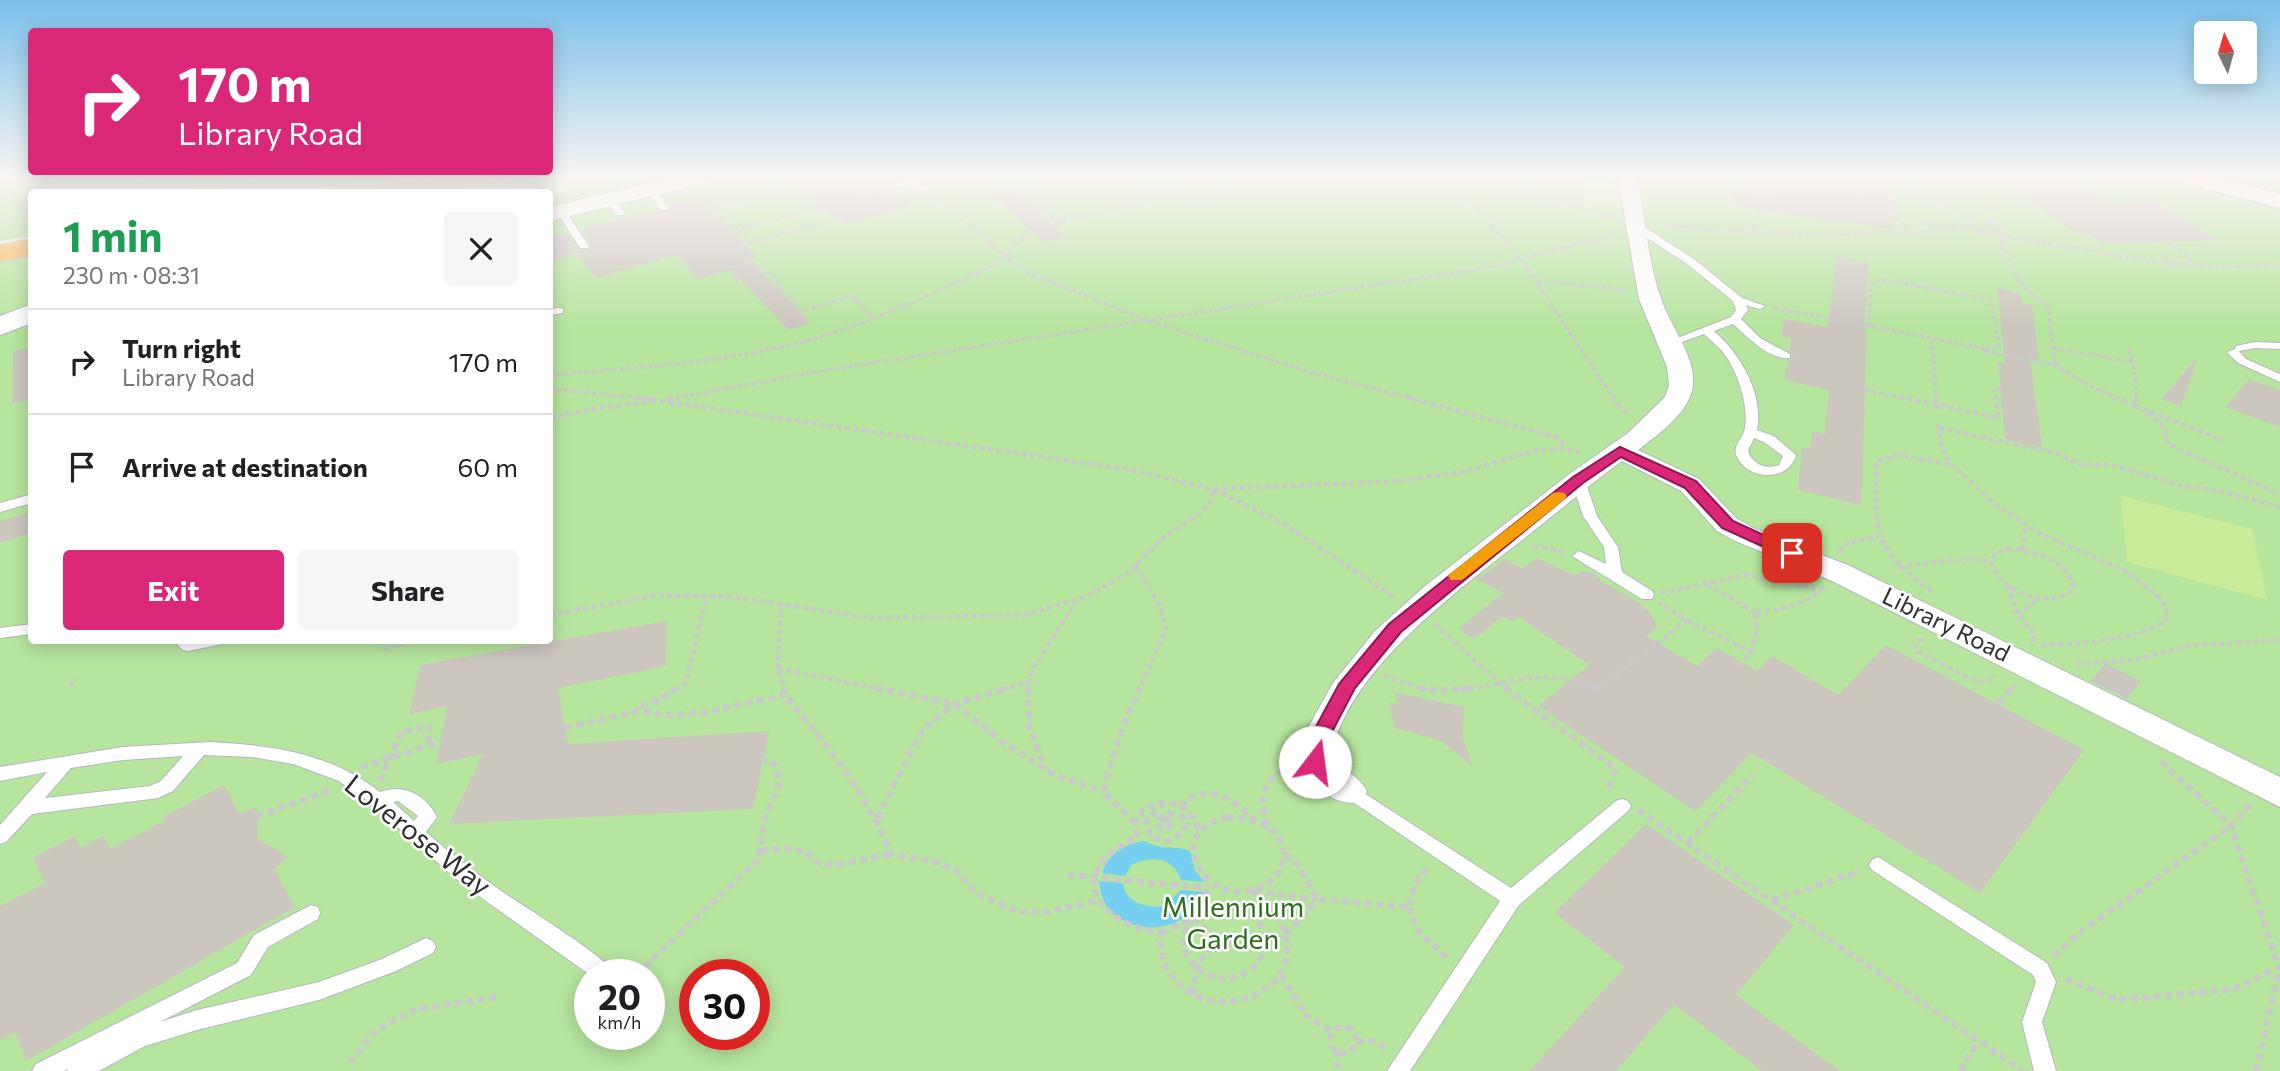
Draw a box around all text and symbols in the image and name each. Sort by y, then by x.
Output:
north arrow [2194,21,2258,84]
map controls [2194,21,2257,84]
text: 170 m [178,52,311,112]
icon: right [63,56,154,147]
text: Library Road [178,112,363,152]
text: 1 min [63,209,163,261]
button: close [444,212,518,286]
text: 230 m · 08:31 [63,261,200,289]
text: Turn right [122,332,241,363]
icon: right [63,343,101,381]
text: 170 m [449,346,518,377]
text: Library Road [122,363,255,391]
icon: arrive [63,448,101,486]
text: Arrive at destination [122,451,368,482]
text: 60 m [458,451,518,482]
pin [1762,523,1822,583]
icon: arrive [1773,534,1811,572]
button: Exit [63,550,284,630]
button: Share [298,550,518,630]
street label: Library Road [1878,580,2015,667]
position arrow [1278,725,1352,799]
street label: Loverose Way [338,766,499,902]
park label: Millennium Garden [1162,889,1304,955]
speed limit sign: 30 [679,959,770,1050]
text: 20 [598,974,641,1017]
text: km/h [598,1011,641,1033]

